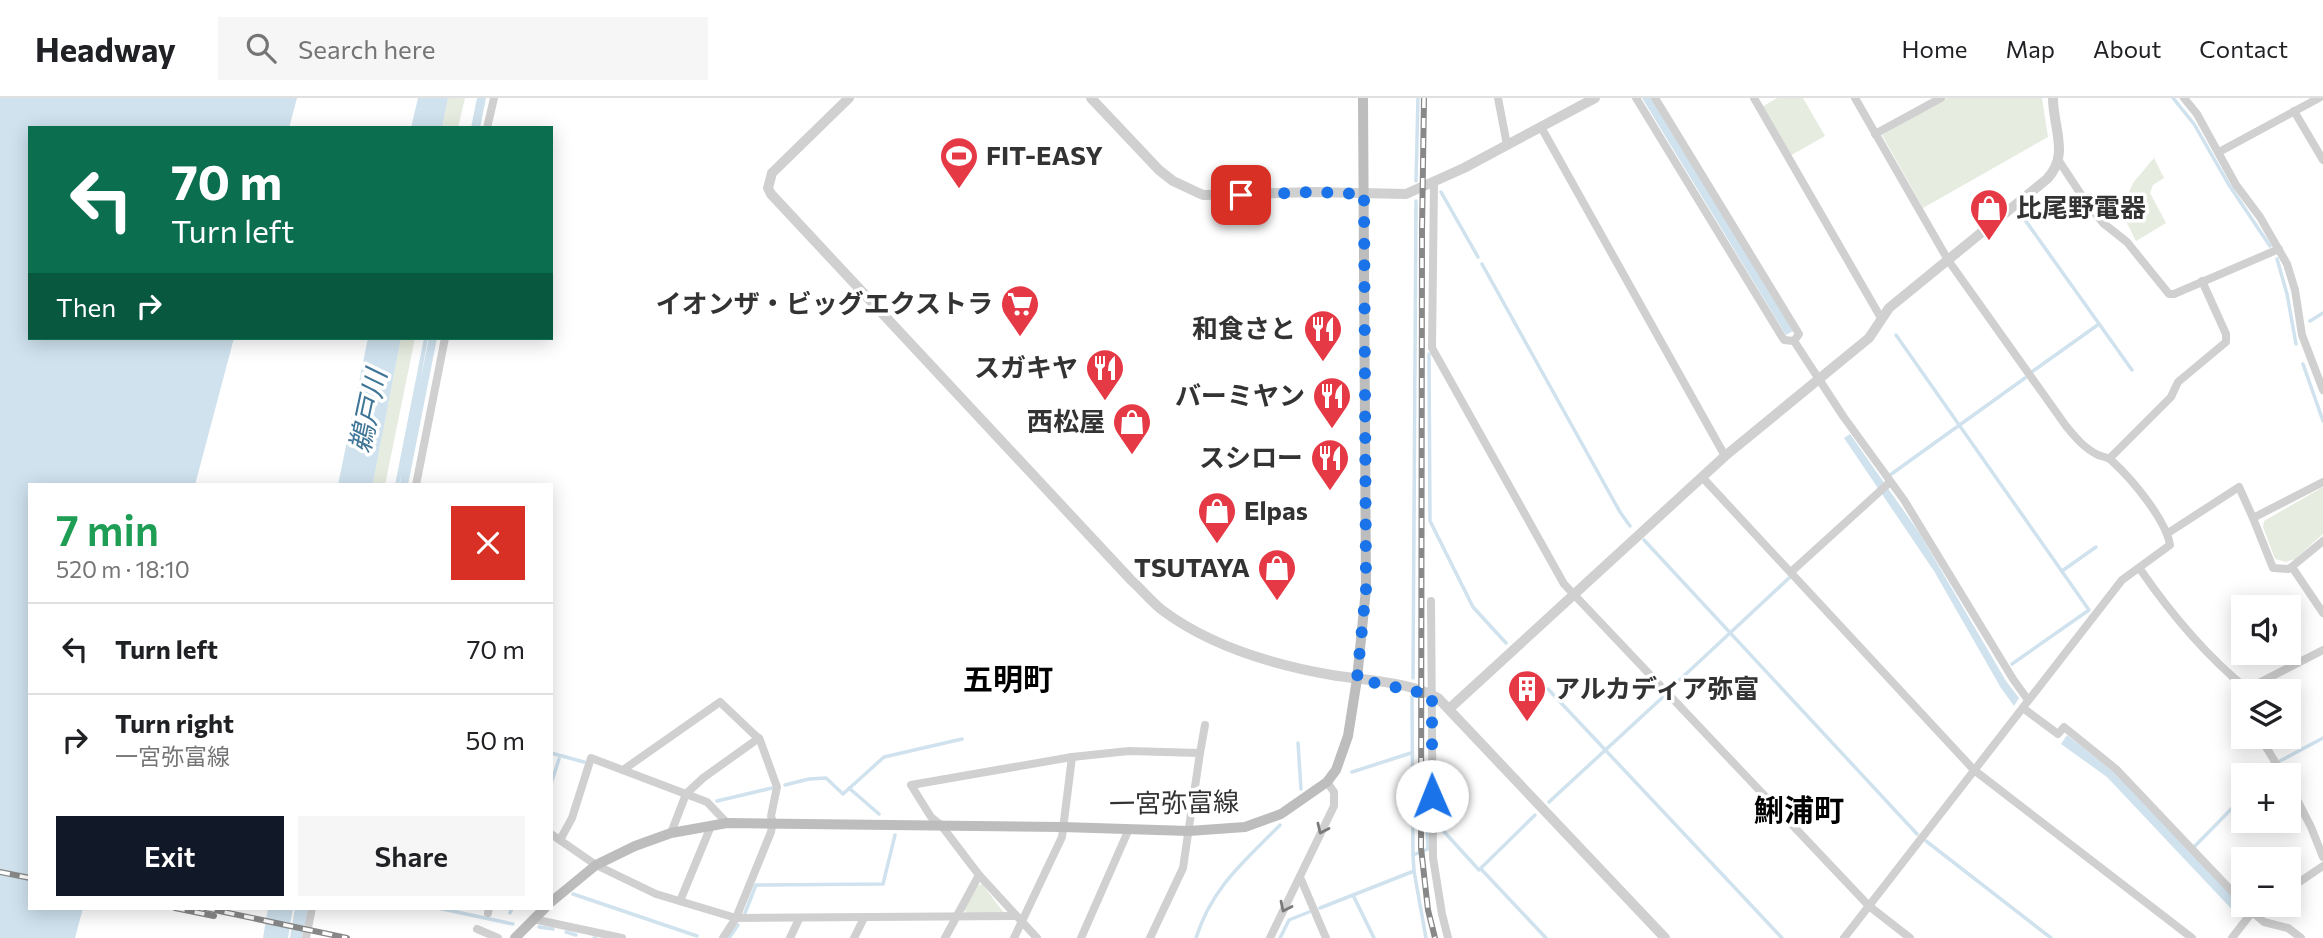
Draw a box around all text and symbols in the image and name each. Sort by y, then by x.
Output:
search box [218,17,708,80]
text: Headway [35,28,176,69]
icon: search [242,29,280,67]
text: Search here [298,33,436,64]
text: Home [1902,34,1968,63]
text: Map [2006,34,2055,63]
text: About [2093,34,2161,63]
text: Contact [2199,34,2288,63]
sports icon: FIT-EASY [938,135,980,190]
place label: FIT-EASY [986,139,1103,170]
text: 70 m [171,150,282,210]
icon: left [56,154,147,245]
pin [1211,165,1271,225]
icon: arrive [1222,176,1260,214]
shop icon: 比尾野電器 [1968,187,2010,242]
place label: 比尾野電器 [2016,191,2146,222]
text: Turn left [171,210,295,250]
supermarket icon: イオンザ・ビッグエクストラ [999,283,1041,338]
icon: right [130,287,168,325]
place label: イオンザ・ビッグエクストラ [656,287,993,318]
text: Then [56,291,116,322]
restaurant icon: 和食さと [1302,308,1344,363]
place label: 和食さと [1192,312,1296,343]
restaurant icon: スガキヤ [1084,347,1126,402]
place label: スガキヤ [974,351,1078,382]
water label: 鵜戸川 [342,363,393,455]
restaurant icon: バーミヤン [1311,375,1353,430]
place label: バーミヤン [1175,379,1305,410]
shop icon: 西松屋 [1111,401,1153,456]
place label: 西松屋 [1027,405,1105,436]
restaurant icon: スシロー [1309,437,1351,492]
place label: スシロー [1199,441,1303,472]
shop icon: Elpas [1196,490,1238,545]
place label: Elpas [1244,494,1308,525]
text: 7 min [56,503,159,555]
button: close [451,506,525,580]
shop icon: TSUTAYA [1256,547,1298,602]
place label: TSUTAYA [1134,551,1250,582]
text: 520 m · 18:10 [56,555,190,583]
map controls [2231,595,2301,917]
button: sound [2231,595,2301,665]
icon: left [56,630,94,668]
text: Turn left [115,633,218,664]
text: 70 m [467,633,525,664]
district label: 五明町 [963,659,1053,696]
building icon: アルカディア弥富 [1506,668,1548,723]
place label: アルカディア弥富 [1554,672,1759,703]
button: layers [2231,679,2301,749]
text: Turn right [115,707,234,738]
icon: right [56,721,94,759]
text: 50 m [465,724,525,755]
text: 一宮弥富線 [115,742,230,770]
position arrow [1395,759,1469,833]
button: + [2231,763,2301,833]
street label: 一宮弥富線 [1109,785,1239,818]
district label: 鯏浦町 [1754,790,1844,827]
button: Exit [56,816,284,896]
button: Share [298,816,525,896]
one-way arrow [1317,822,1331,834]
button: − [2231,847,2301,917]
one-way arrow [1279,900,1293,912]

